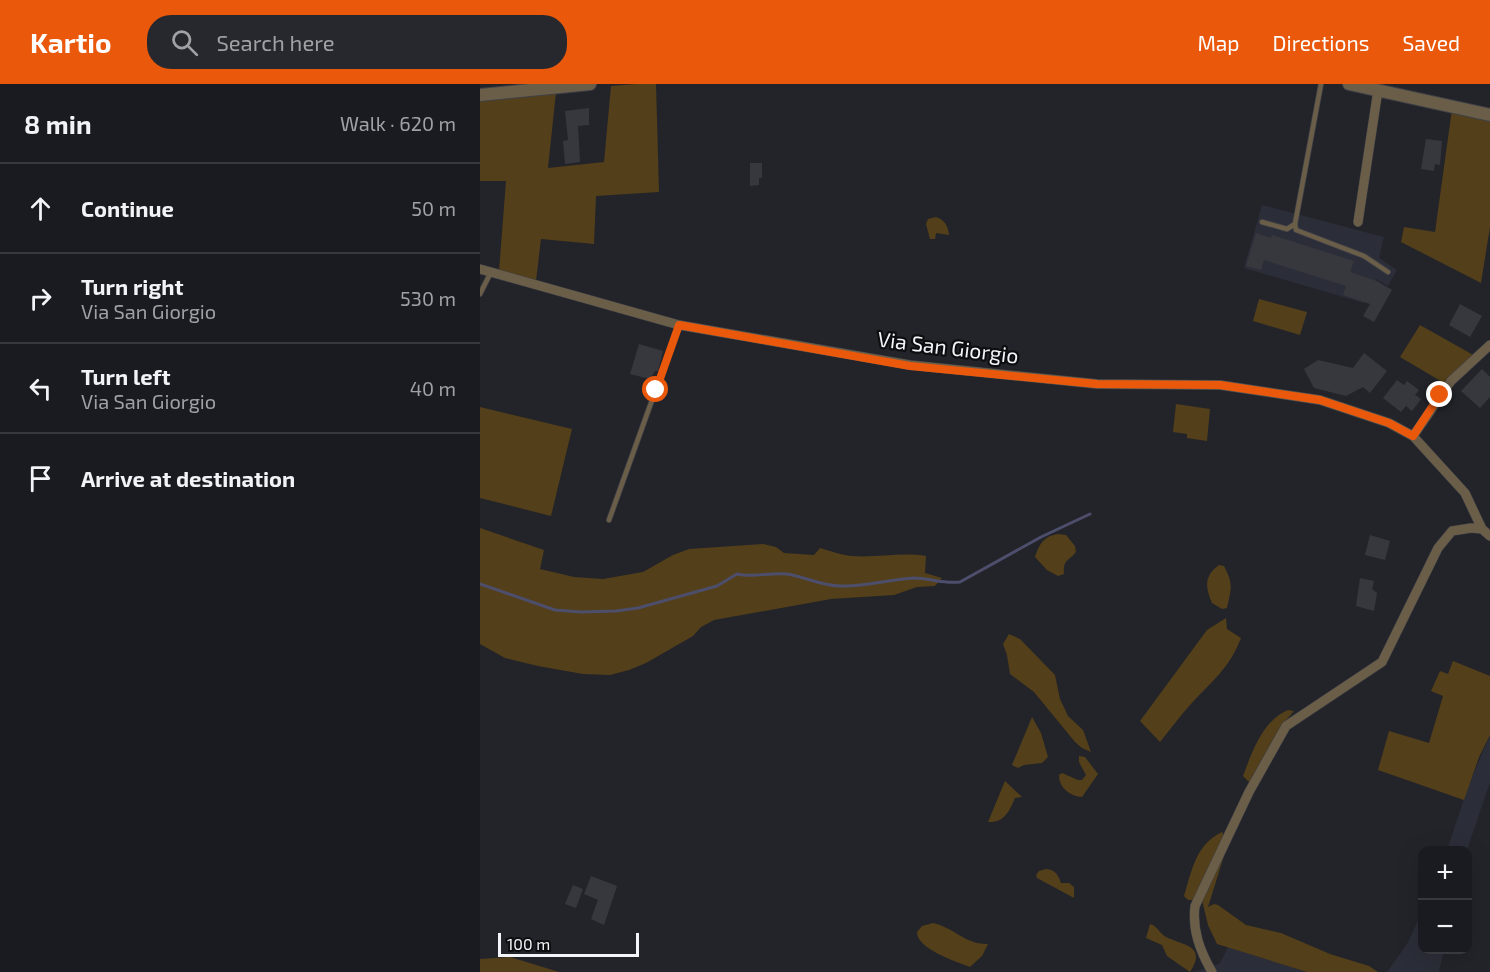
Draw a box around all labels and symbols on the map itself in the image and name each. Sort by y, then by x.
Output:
street label: Via San Giorgio [876,325,1020,368]
route start [642,376,668,402]
route end [1426,381,1452,407]
scale bar [498,930,639,958]

